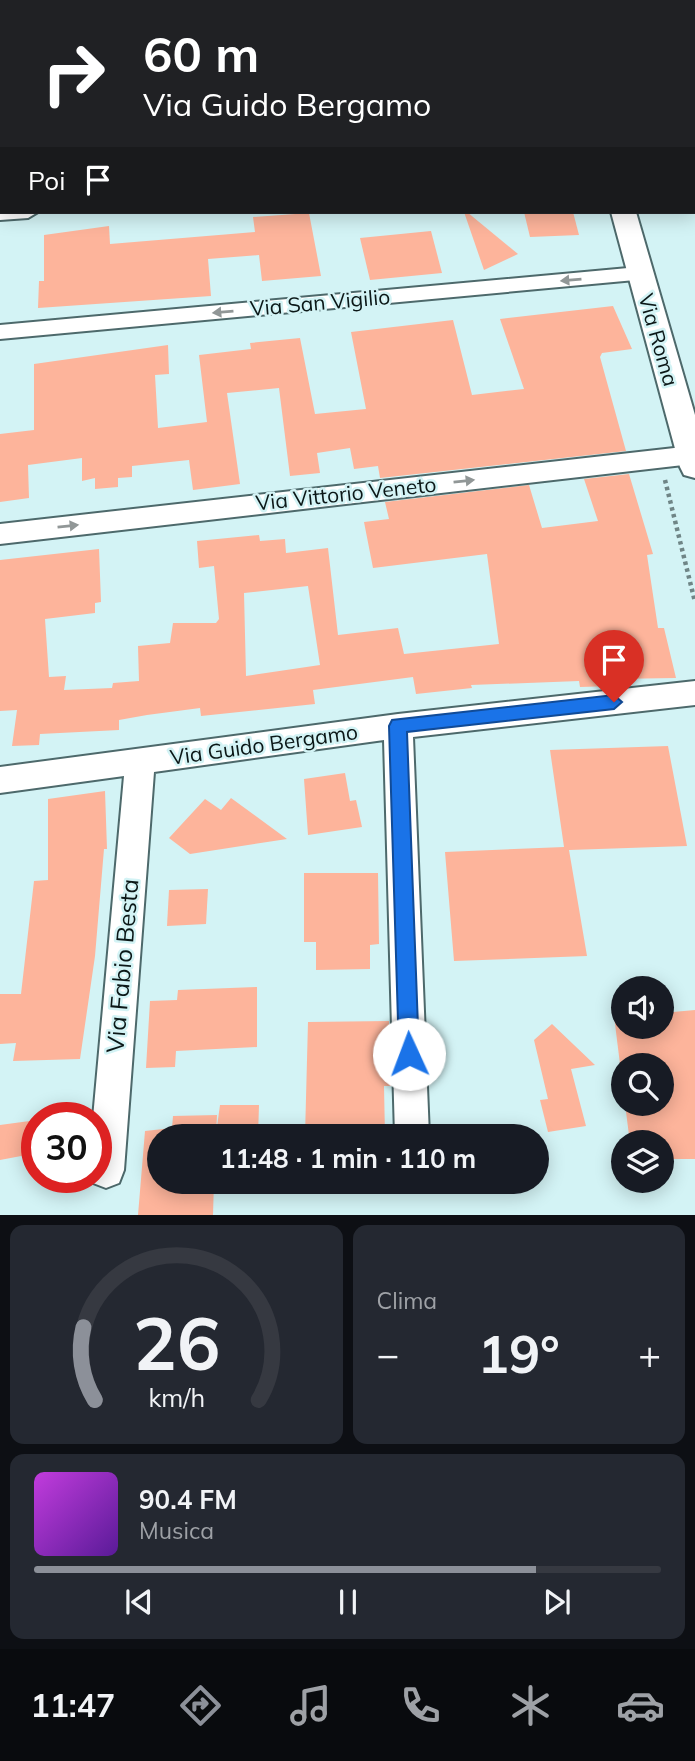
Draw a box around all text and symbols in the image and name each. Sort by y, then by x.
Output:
text: 60 m [143,23,259,84]
icon: right [28,28,119,119]
text: Via Guido Bergamo [143,84,431,124]
icon: arrive [79,161,117,199]
text: Poi [28,164,65,197]
one-way arrow [560,275,582,286]
street label: Via San Vigilio [249,283,391,321]
street label: Via Roma [633,290,685,389]
one-way arrow [212,307,234,318]
street label: Via Vittorio Veneto [254,471,438,515]
one-way arrow [453,475,475,486]
one-way arrow [57,520,79,531]
pin [584,630,644,702]
icon: arrive [595,641,633,679]
street label: Via Guido Bergamo [168,718,359,770]
street label: Via Fabio Besta [99,878,145,1054]
map controls [611,976,674,1193]
button: sound [611,976,674,1039]
position arrow [372,1017,446,1091]
button: search [611,1053,674,1116]
speed limit sign: 30 [21,1102,112,1193]
button: layers [611,1130,674,1193]
text: 11:48 · 1 min · 110 m [220,1142,476,1175]
text: Clima [377,1286,437,1315]
text: 26 [133,1298,220,1389]
text: 19° [478,1321,560,1386]
text: − [377,1330,399,1378]
text: + [638,1330,661,1378]
text: km/h [148,1382,205,1413]
text: 90.4 FM [139,1483,237,1516]
text: Musica [139,1516,214,1545]
icon: previous [120,1583,158,1621]
icon: pause [329,1583,367,1621]
icon: next [538,1583,576,1621]
icon: directions [176,1681,225,1730]
icon: music [286,1681,335,1730]
icon: phone [396,1681,445,1730]
icon: climate [506,1681,555,1730]
icon: car [616,1681,665,1730]
text: 11:47 [30,1685,115,1725]

